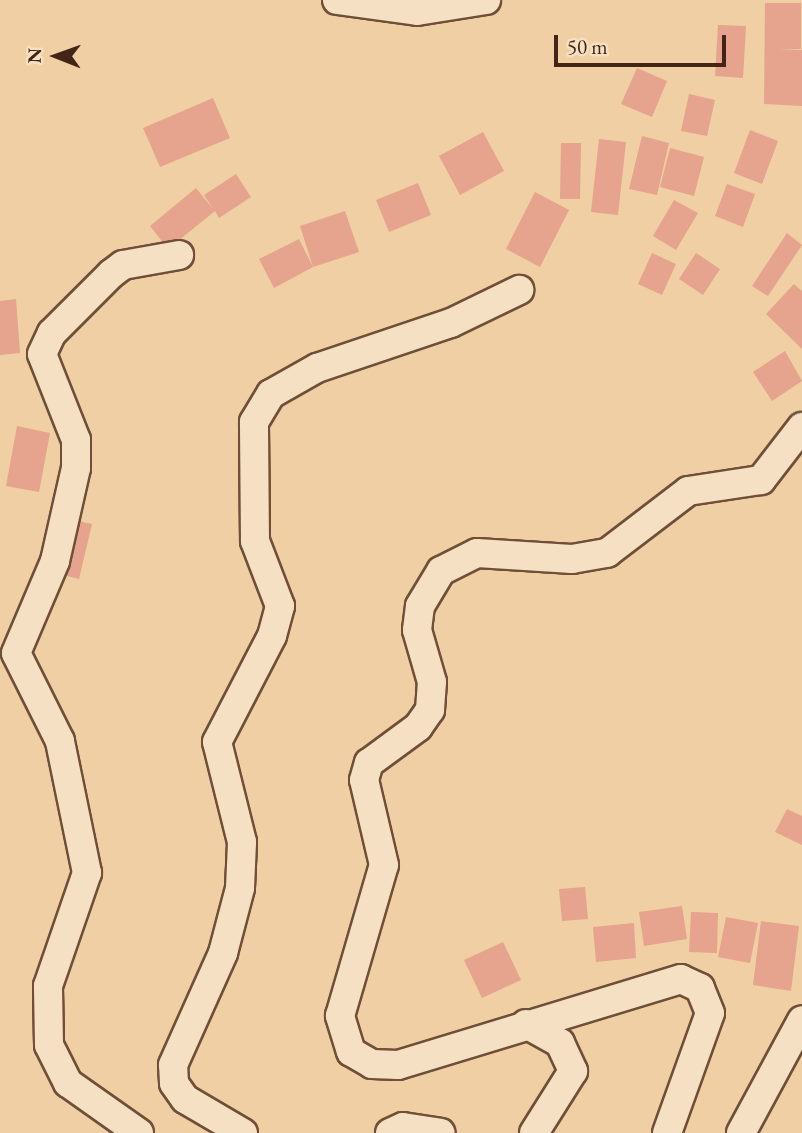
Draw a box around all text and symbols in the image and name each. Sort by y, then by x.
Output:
north arrow [21,21,91,91]
scale bar [557,21,728,65]
text: 50 m [567,33,608,60]
text: N [22,48,47,64]

